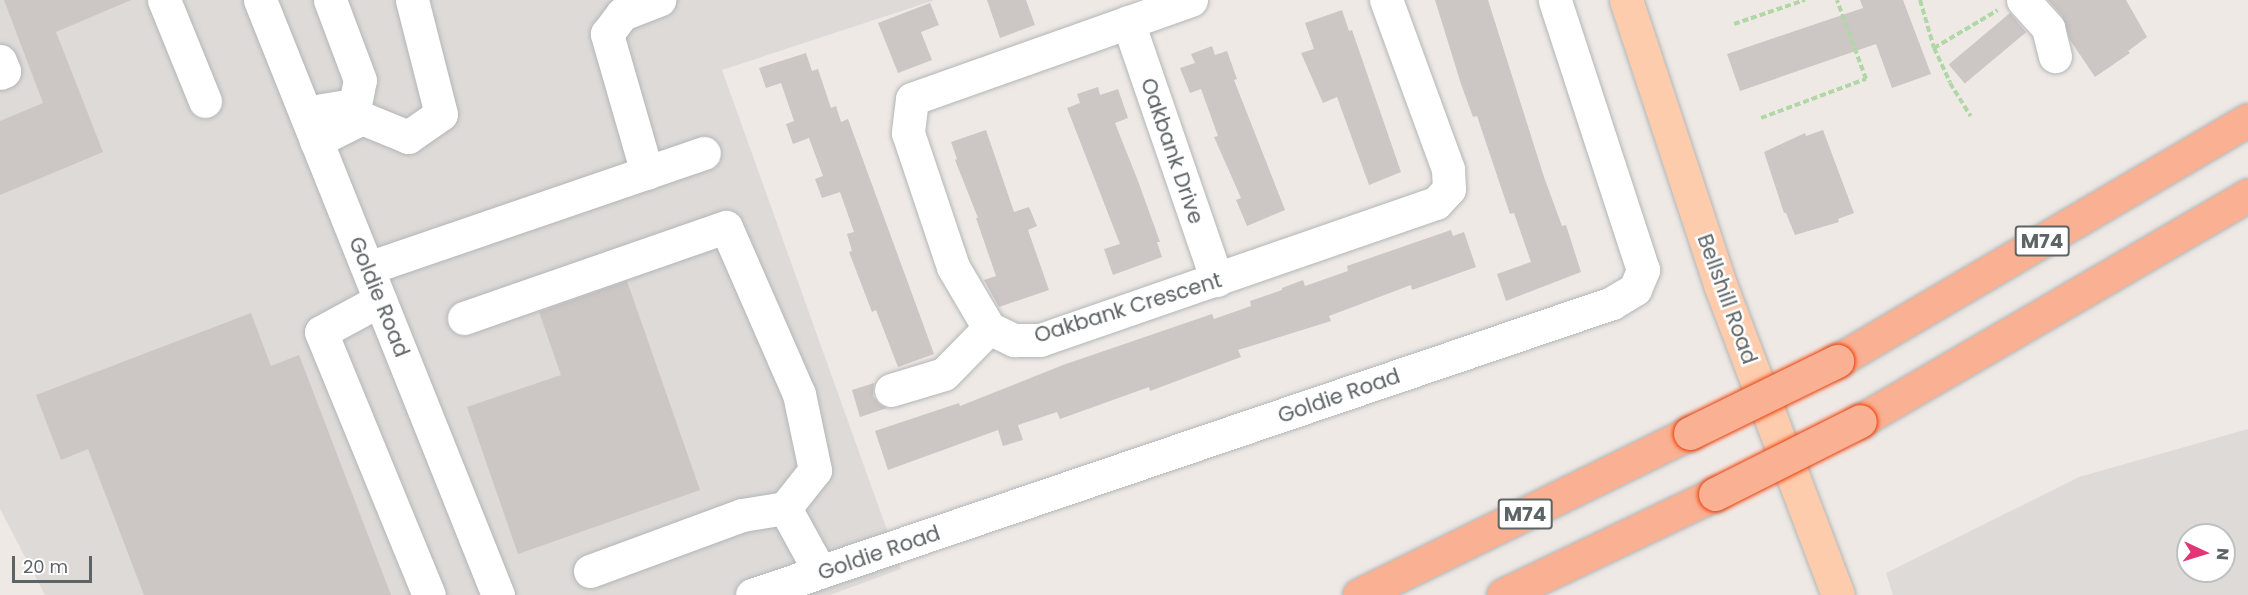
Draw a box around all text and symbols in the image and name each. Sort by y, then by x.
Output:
street label: Oakbank Drive [1135,75,1209,227]
road number: M74 [2014,224,2070,258]
street label: Bellshill Road [1692,231,1762,367]
street label: Goldie Road [343,233,415,361]
street label: Oakbank Crescent [1031,267,1225,349]
street label: Goldie Road [1275,363,1403,429]
road number: M74 [1496,497,1553,531]
street label: Goldie Road [815,520,943,586]
north arrow [2176,523,2236,583]
scale bar [15,544,94,582]
text: N [2211,547,2234,561]
text: 20 m [23,554,68,579]

